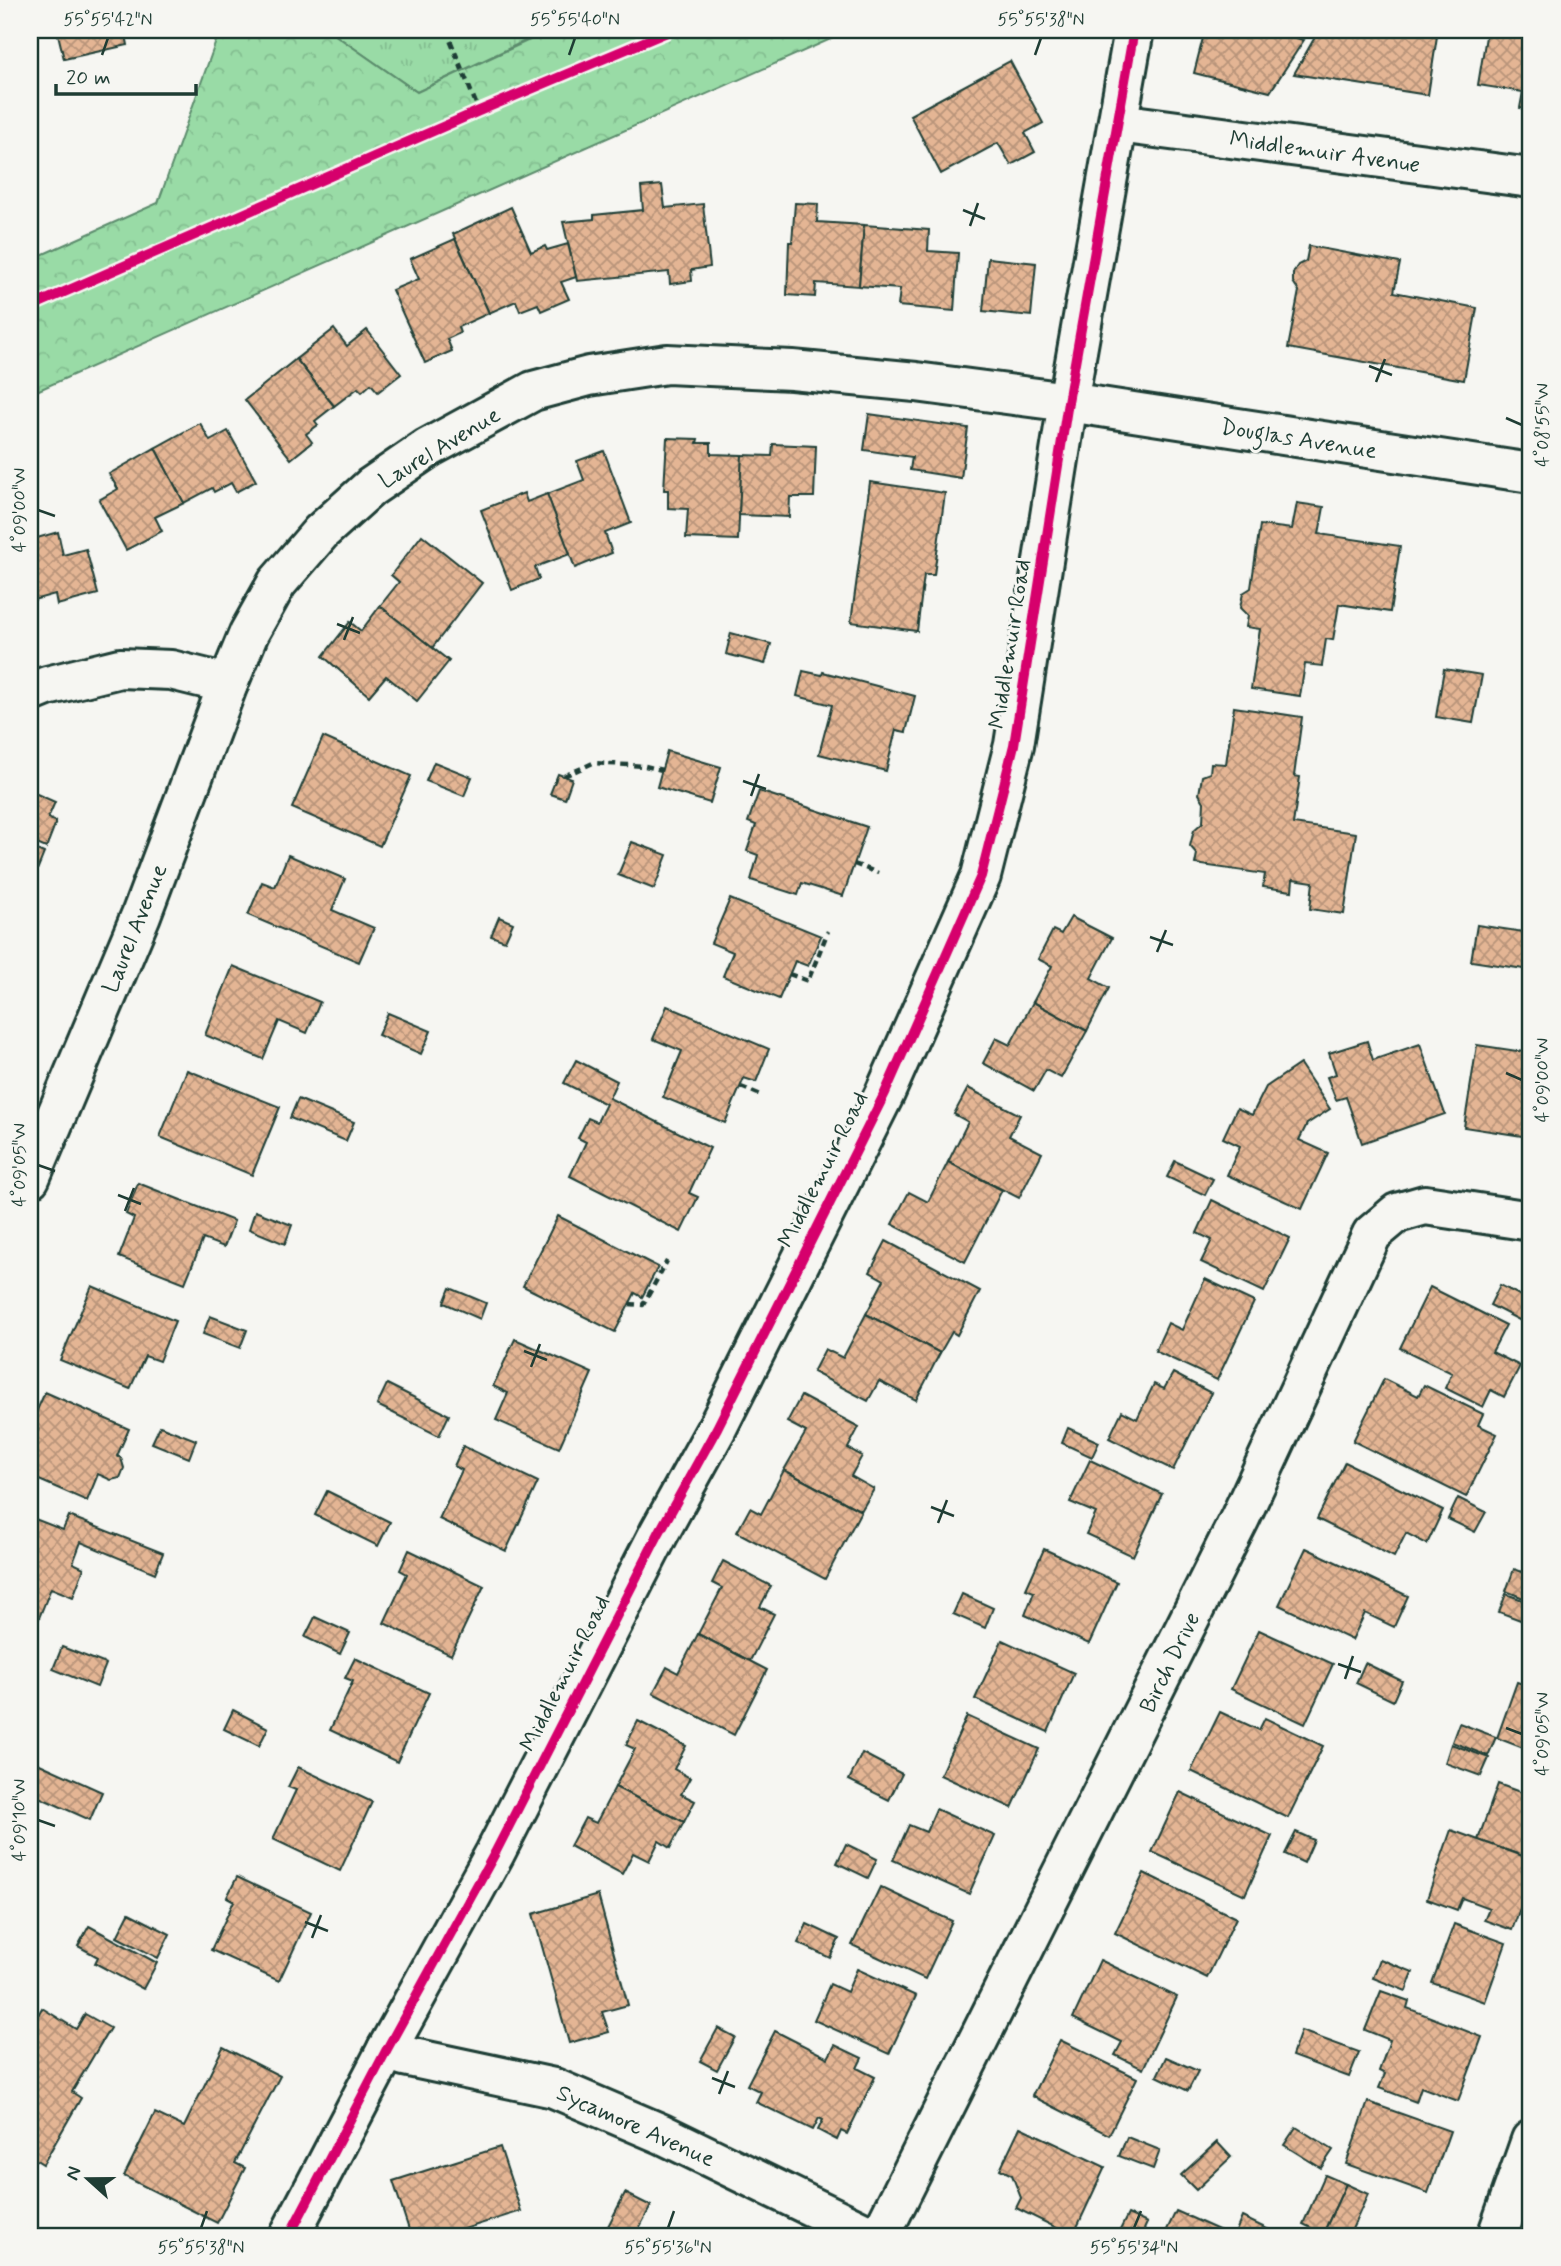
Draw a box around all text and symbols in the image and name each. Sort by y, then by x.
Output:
text: 55°55'42"N [63,8,153,32]
text: 55°55'40"N [530,8,620,32]
text: 55°55'38"N [997,8,1085,32]
scale bar [56,52,196,96]
text: 20 m [66,64,111,92]
street label: Middlemuir Avenue [1227,125,1422,181]
text: 4°08'55"W [1531,383,1555,467]
street label: Laurel Avenue [374,401,506,497]
street label: Douglas Avenue [1218,413,1379,469]
text: 4°09'00"W [8,468,32,552]
street label: Middlemuir Road [983,557,1039,731]
street label: Laurel Avenue [96,860,175,998]
text: 4°09'00"W [1531,1038,1555,1122]
street label: Middlemuir Road [772,1087,876,1253]
text: 4°09'05"W [8,1123,32,1207]
street label: Middlemuir Road [514,1591,618,1757]
street label: Birch Drive [1134,1607,1208,1718]
text: 4°09'05"W [1531,1692,1555,1776]
text: 4°09'10"W [8,1779,32,1861]
street label: Sycamore Avenue [551,2079,719,2175]
north arrow [52,2144,122,2214]
text: N [60,2163,87,2184]
text: 55°55'38"N [157,2236,245,2260]
text: 55°55'36"N [624,2236,712,2260]
text: 55°55'34"N [1090,2236,1178,2260]

